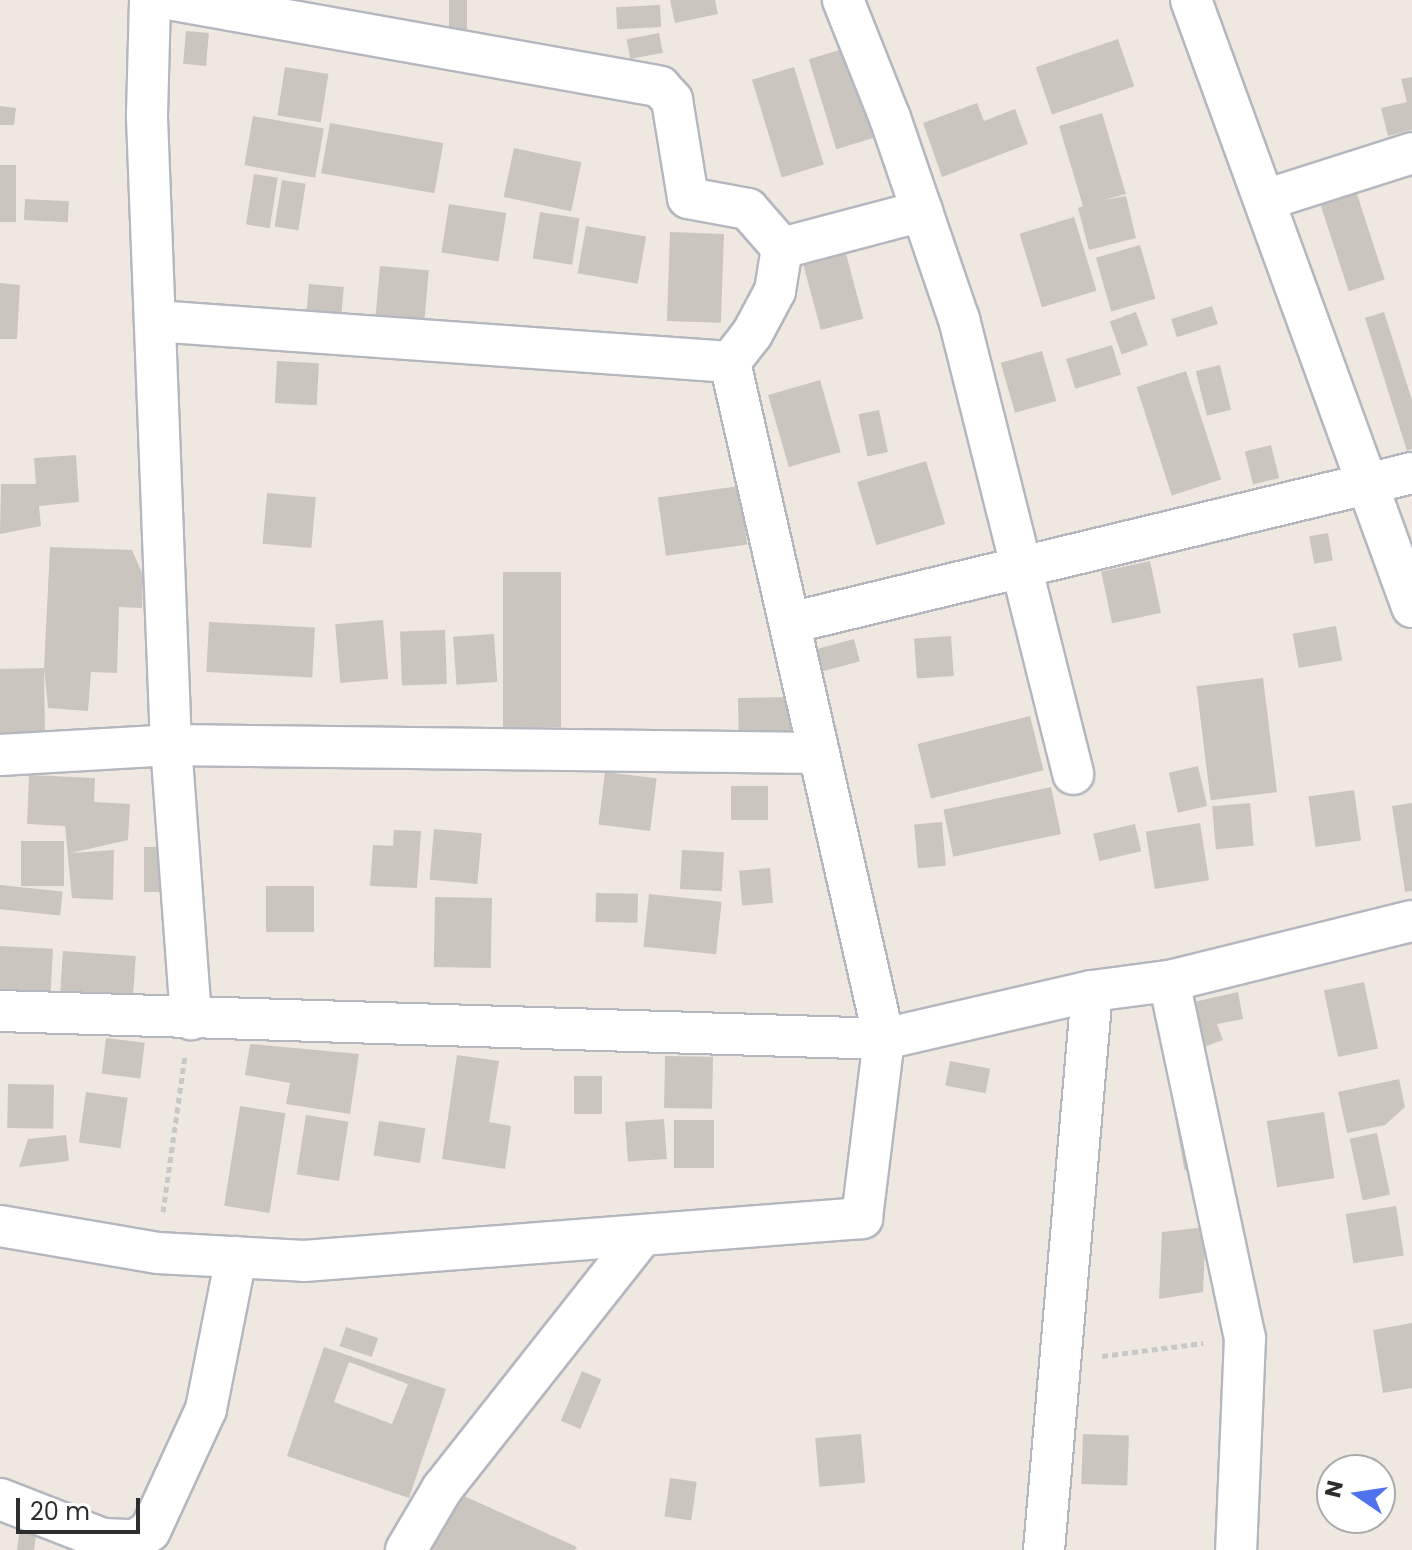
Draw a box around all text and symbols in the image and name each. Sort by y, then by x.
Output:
north arrow [1316,1454,1396,1534]
text: N [1317,1477,1351,1500]
scale bar [20,1482,144,1532]
text: 20 m [30,1495,90,1528]

